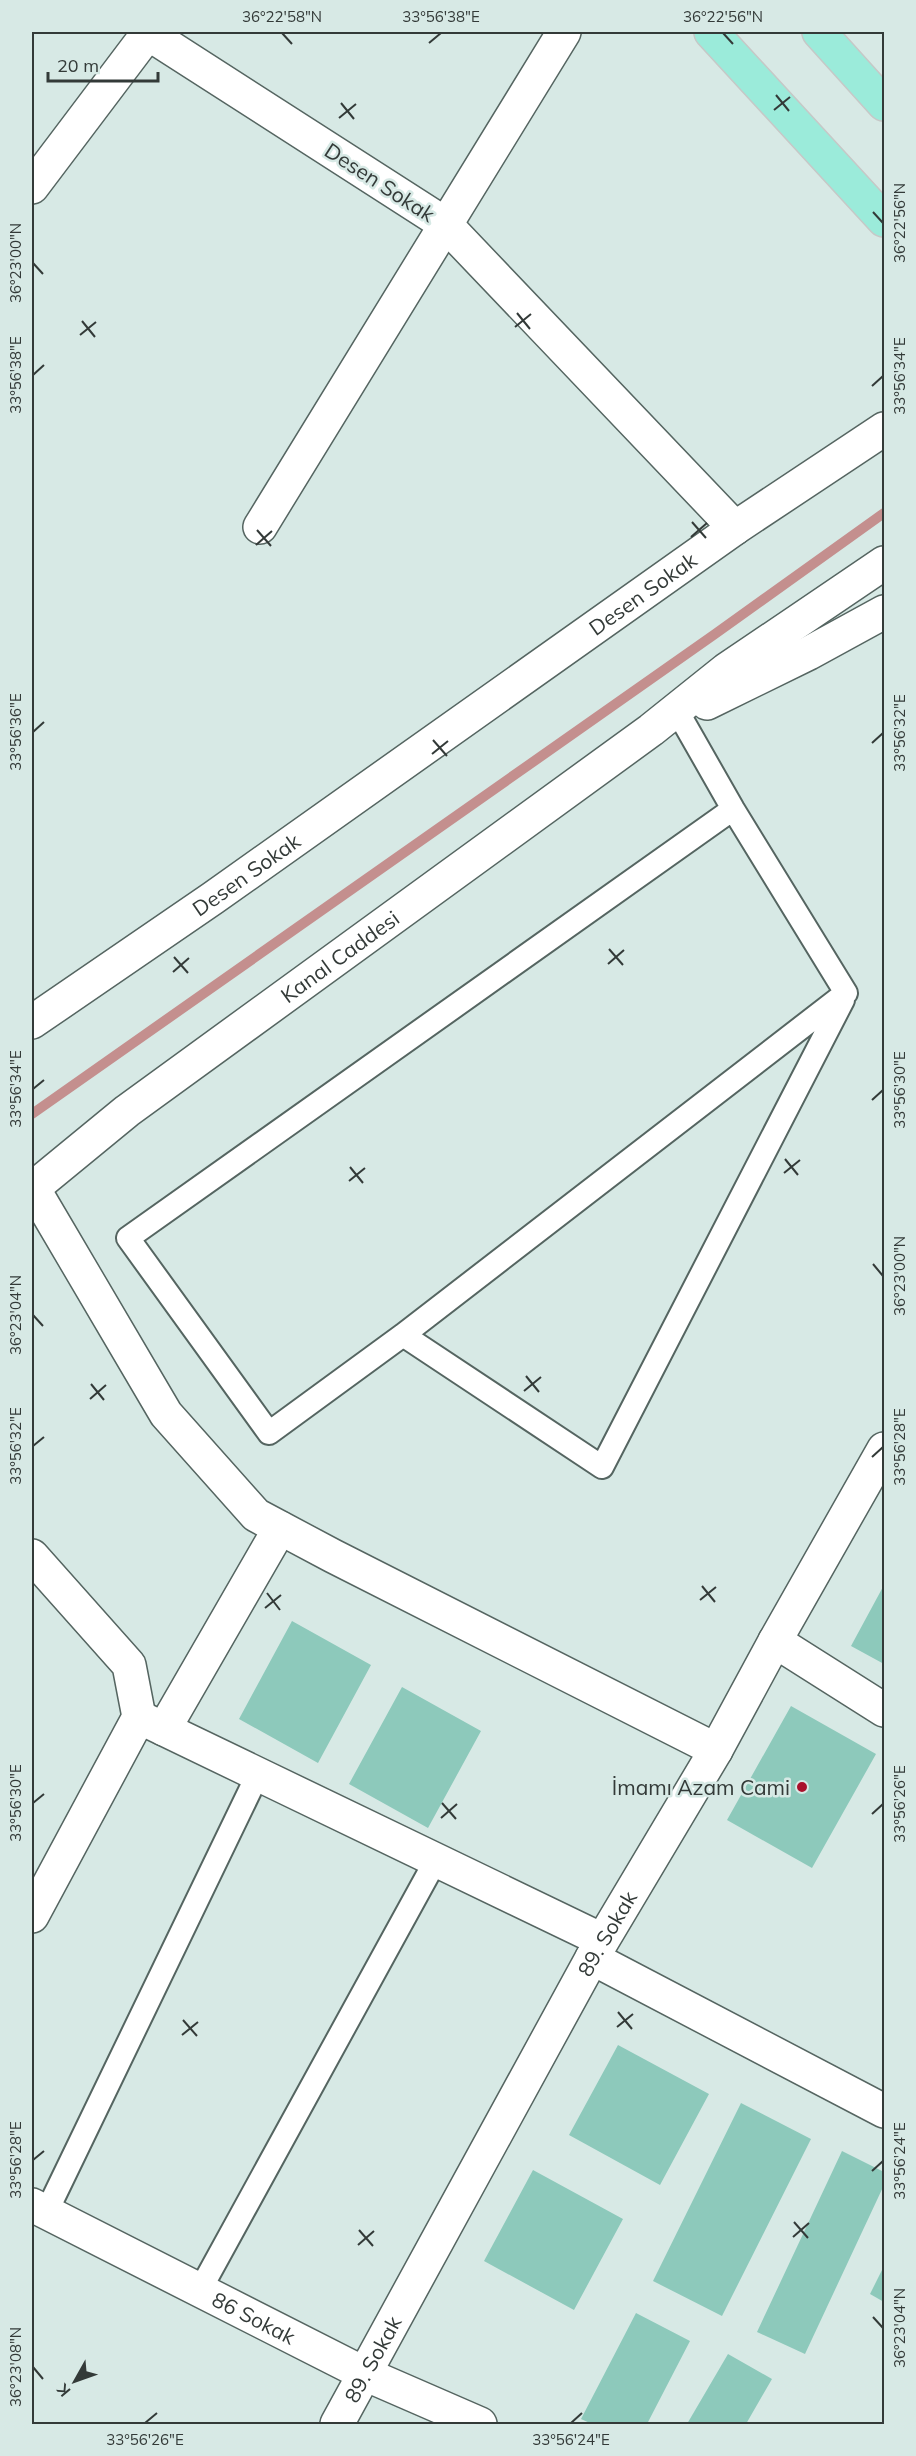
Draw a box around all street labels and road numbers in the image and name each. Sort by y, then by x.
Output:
street label: Desen Sokak [320,137,440,227]
street label: Desen Sokak [584,546,702,641]
street label: Desen Sokak [187,827,305,921]
street label: Kanal Caddesi [275,905,404,1008]
street label: 89. Sokak [572,1886,642,1981]
street label: 86 Sokak [208,2286,300,2350]
street label: 89. Sokak [338,2311,407,2407]

